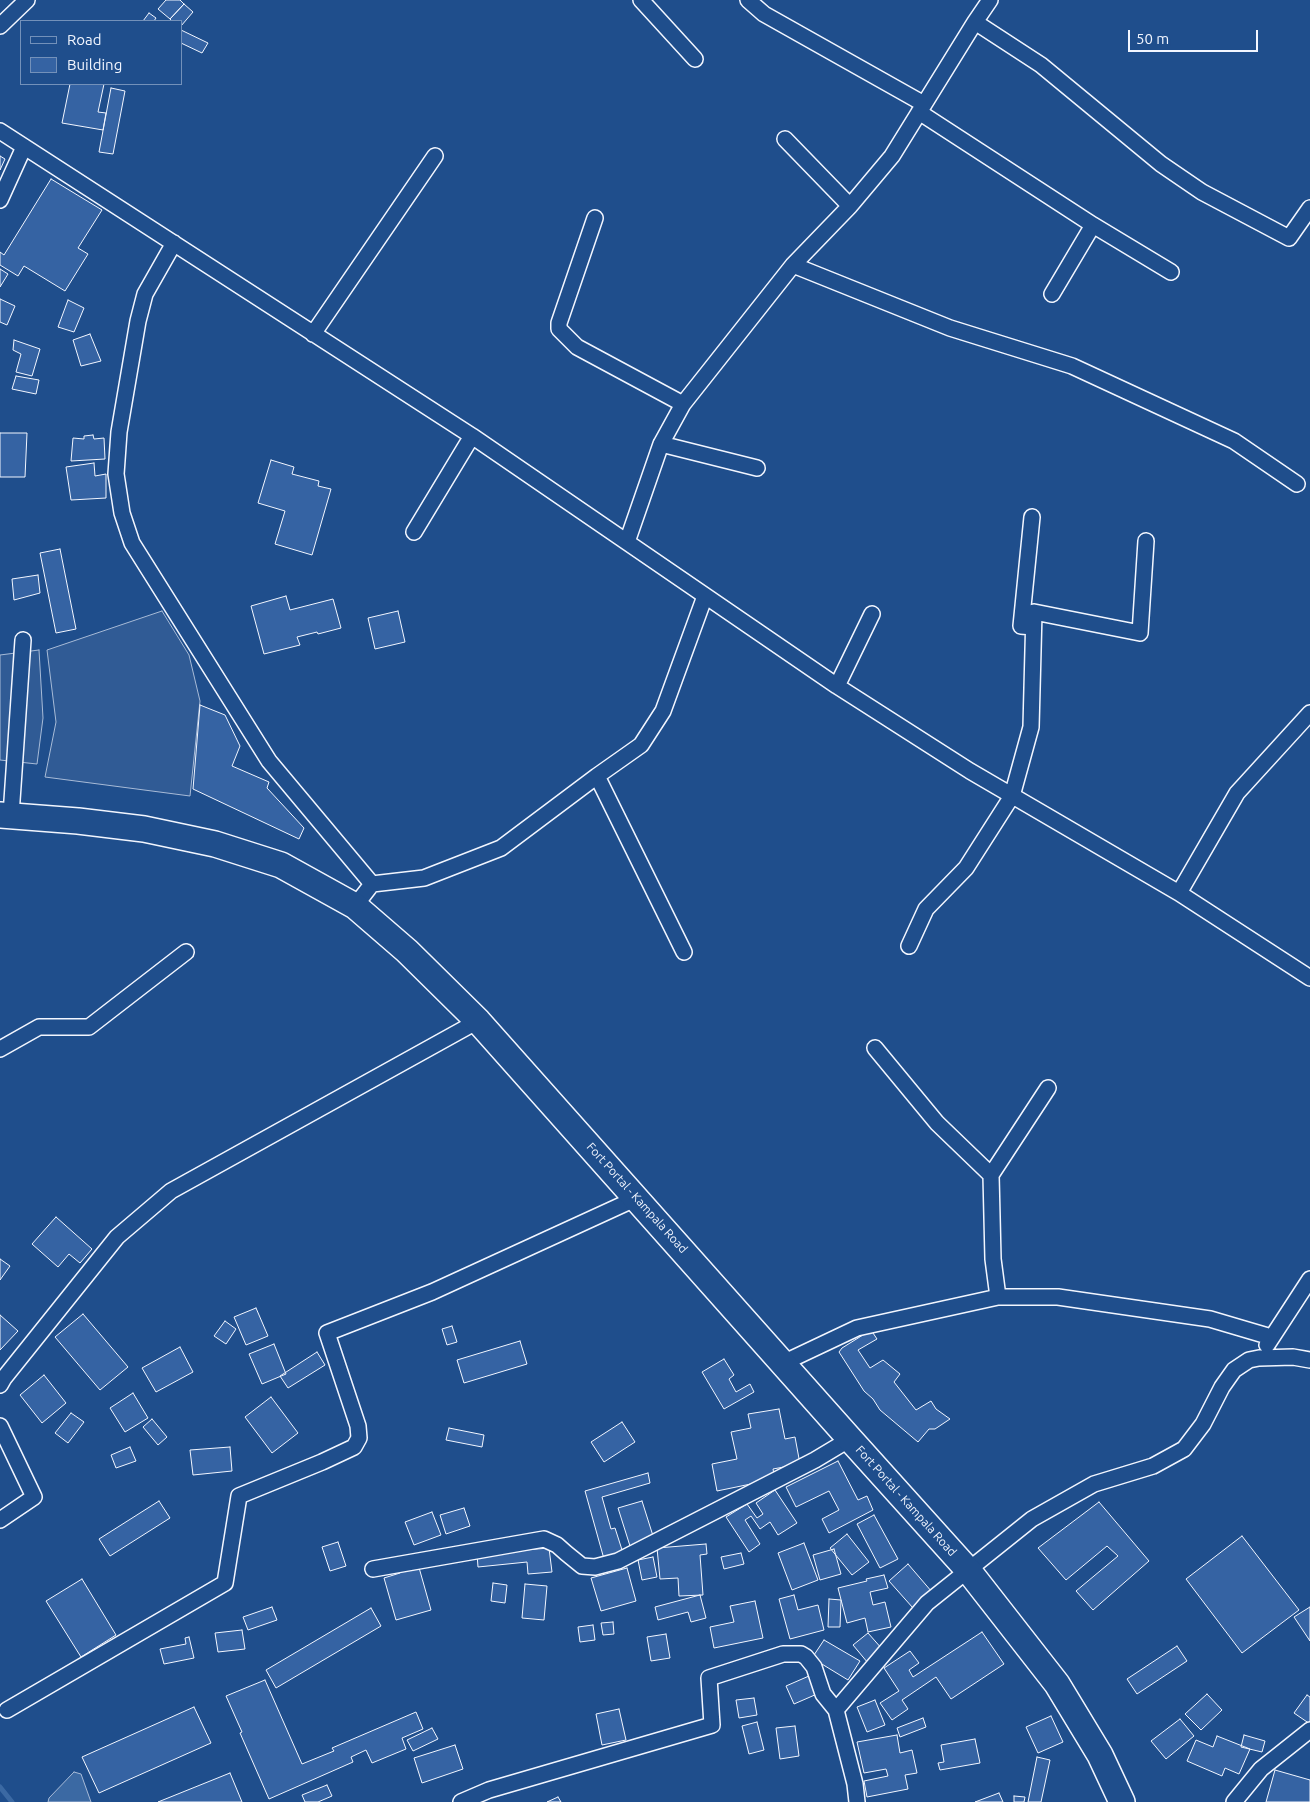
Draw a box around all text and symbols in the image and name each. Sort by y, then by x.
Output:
legend [20,20,182,85]
scale bar [1130,20,1260,52]
text: 50 m [1136,30,1169,47]
text: Road [67,31,102,48]
text: Building [67,56,122,73]
street label: Fort Portal - Kampala Road [584,1140,690,1256]
street label: Fort Portal - Kampala Road [853,1443,959,1559]

